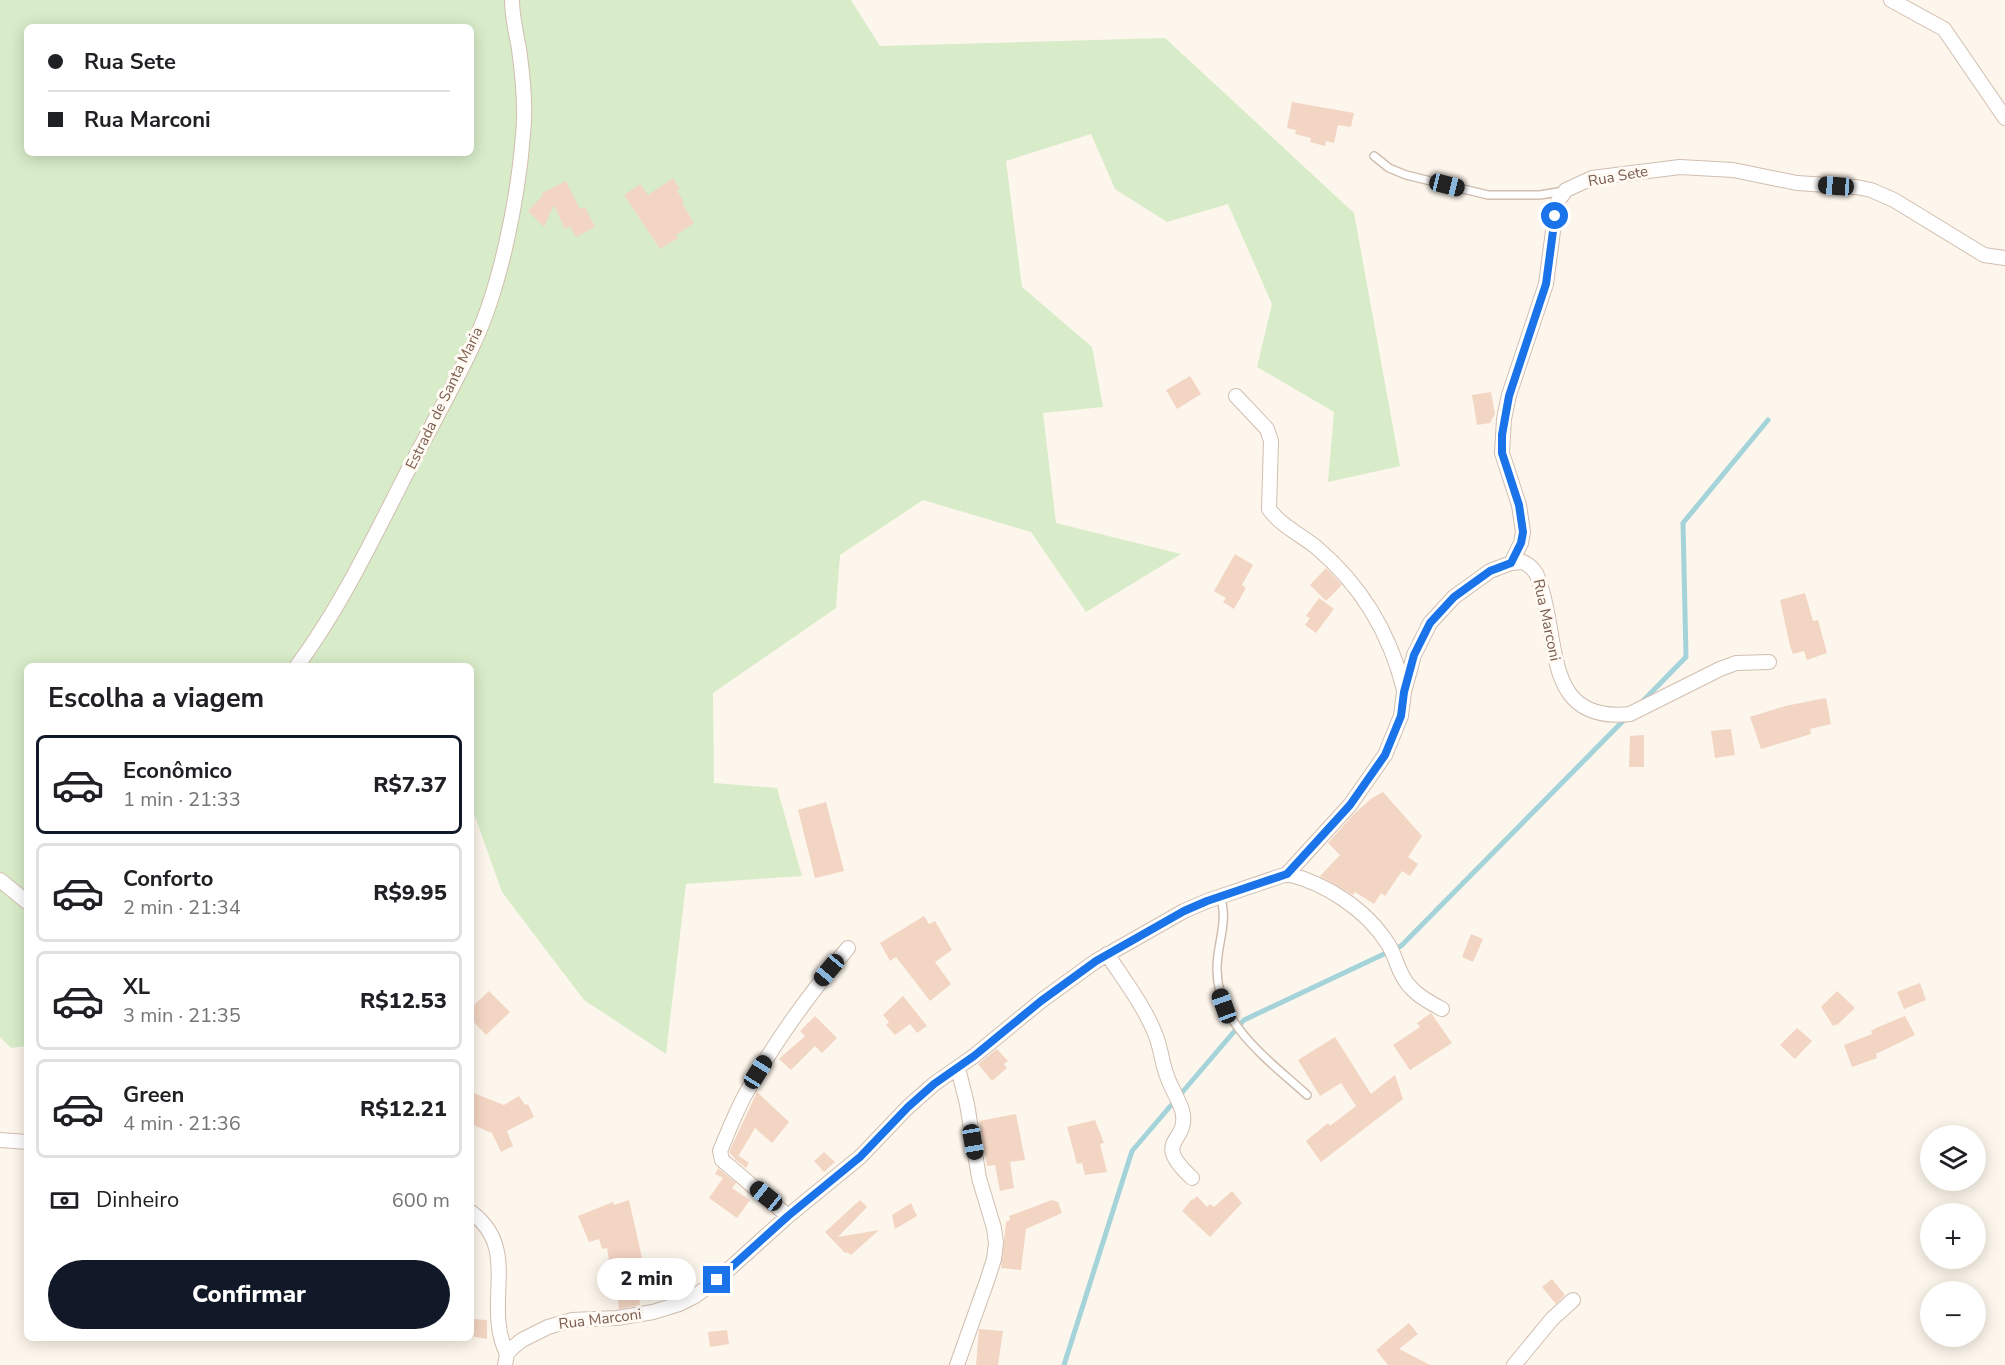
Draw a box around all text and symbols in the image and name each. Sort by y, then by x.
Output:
text: Rua Sete [84,47,176,77]
text: Rua Marconi [84,105,211,135]
street label: Rua Sete [1586,161,1650,191]
car [1427,172,1467,198]
car [1817,176,1855,196]
route start [1541,202,1568,229]
street label: Estrada de Santa Maria [401,324,487,472]
street label: Rua Marconi [1529,577,1565,663]
text: Escolha a viagem [48,680,264,717]
text: Econômico [123,756,232,786]
icon: car [51,758,105,812]
text: R$7.37 [373,770,447,800]
text: 1 min · 21:33 [123,786,241,813]
text: Conforto [123,864,213,894]
icon: car [51,866,105,920]
text: R$9.95 [373,878,447,908]
text: 2 min · 21:34 [123,894,241,921]
car [811,950,847,990]
text: XL [123,972,150,1002]
icon: car [51,974,105,1028]
text: R$12.53 [360,986,447,1016]
car [1209,986,1239,1026]
text: 3 min · 21:35 [123,1002,241,1029]
car [741,1052,775,1092]
text: Green [123,1080,184,1110]
icon: car [51,1082,105,1136]
text: R$12.21 [360,1094,447,1124]
text: 4 min · 21:36 [123,1110,241,1137]
car [961,1123,985,1161]
map controls [1920,1125,1986,1347]
button: layers [1920,1125,1986,1191]
car [746,1178,786,1214]
icon: cash [48,1184,81,1217]
text: Dinheiro [96,1185,179,1215]
text: 600 m [392,1187,450,1214]
button: + [1920,1203,1986,1269]
callout: 2 min [597,1259,696,1301]
button: Confirmar [48,1260,450,1329]
text: 2 min [620,1265,673,1292]
route end [703,1266,730,1293]
button: − [1920,1281,1986,1347]
street label: Rua Marconi [557,1304,643,1334]

